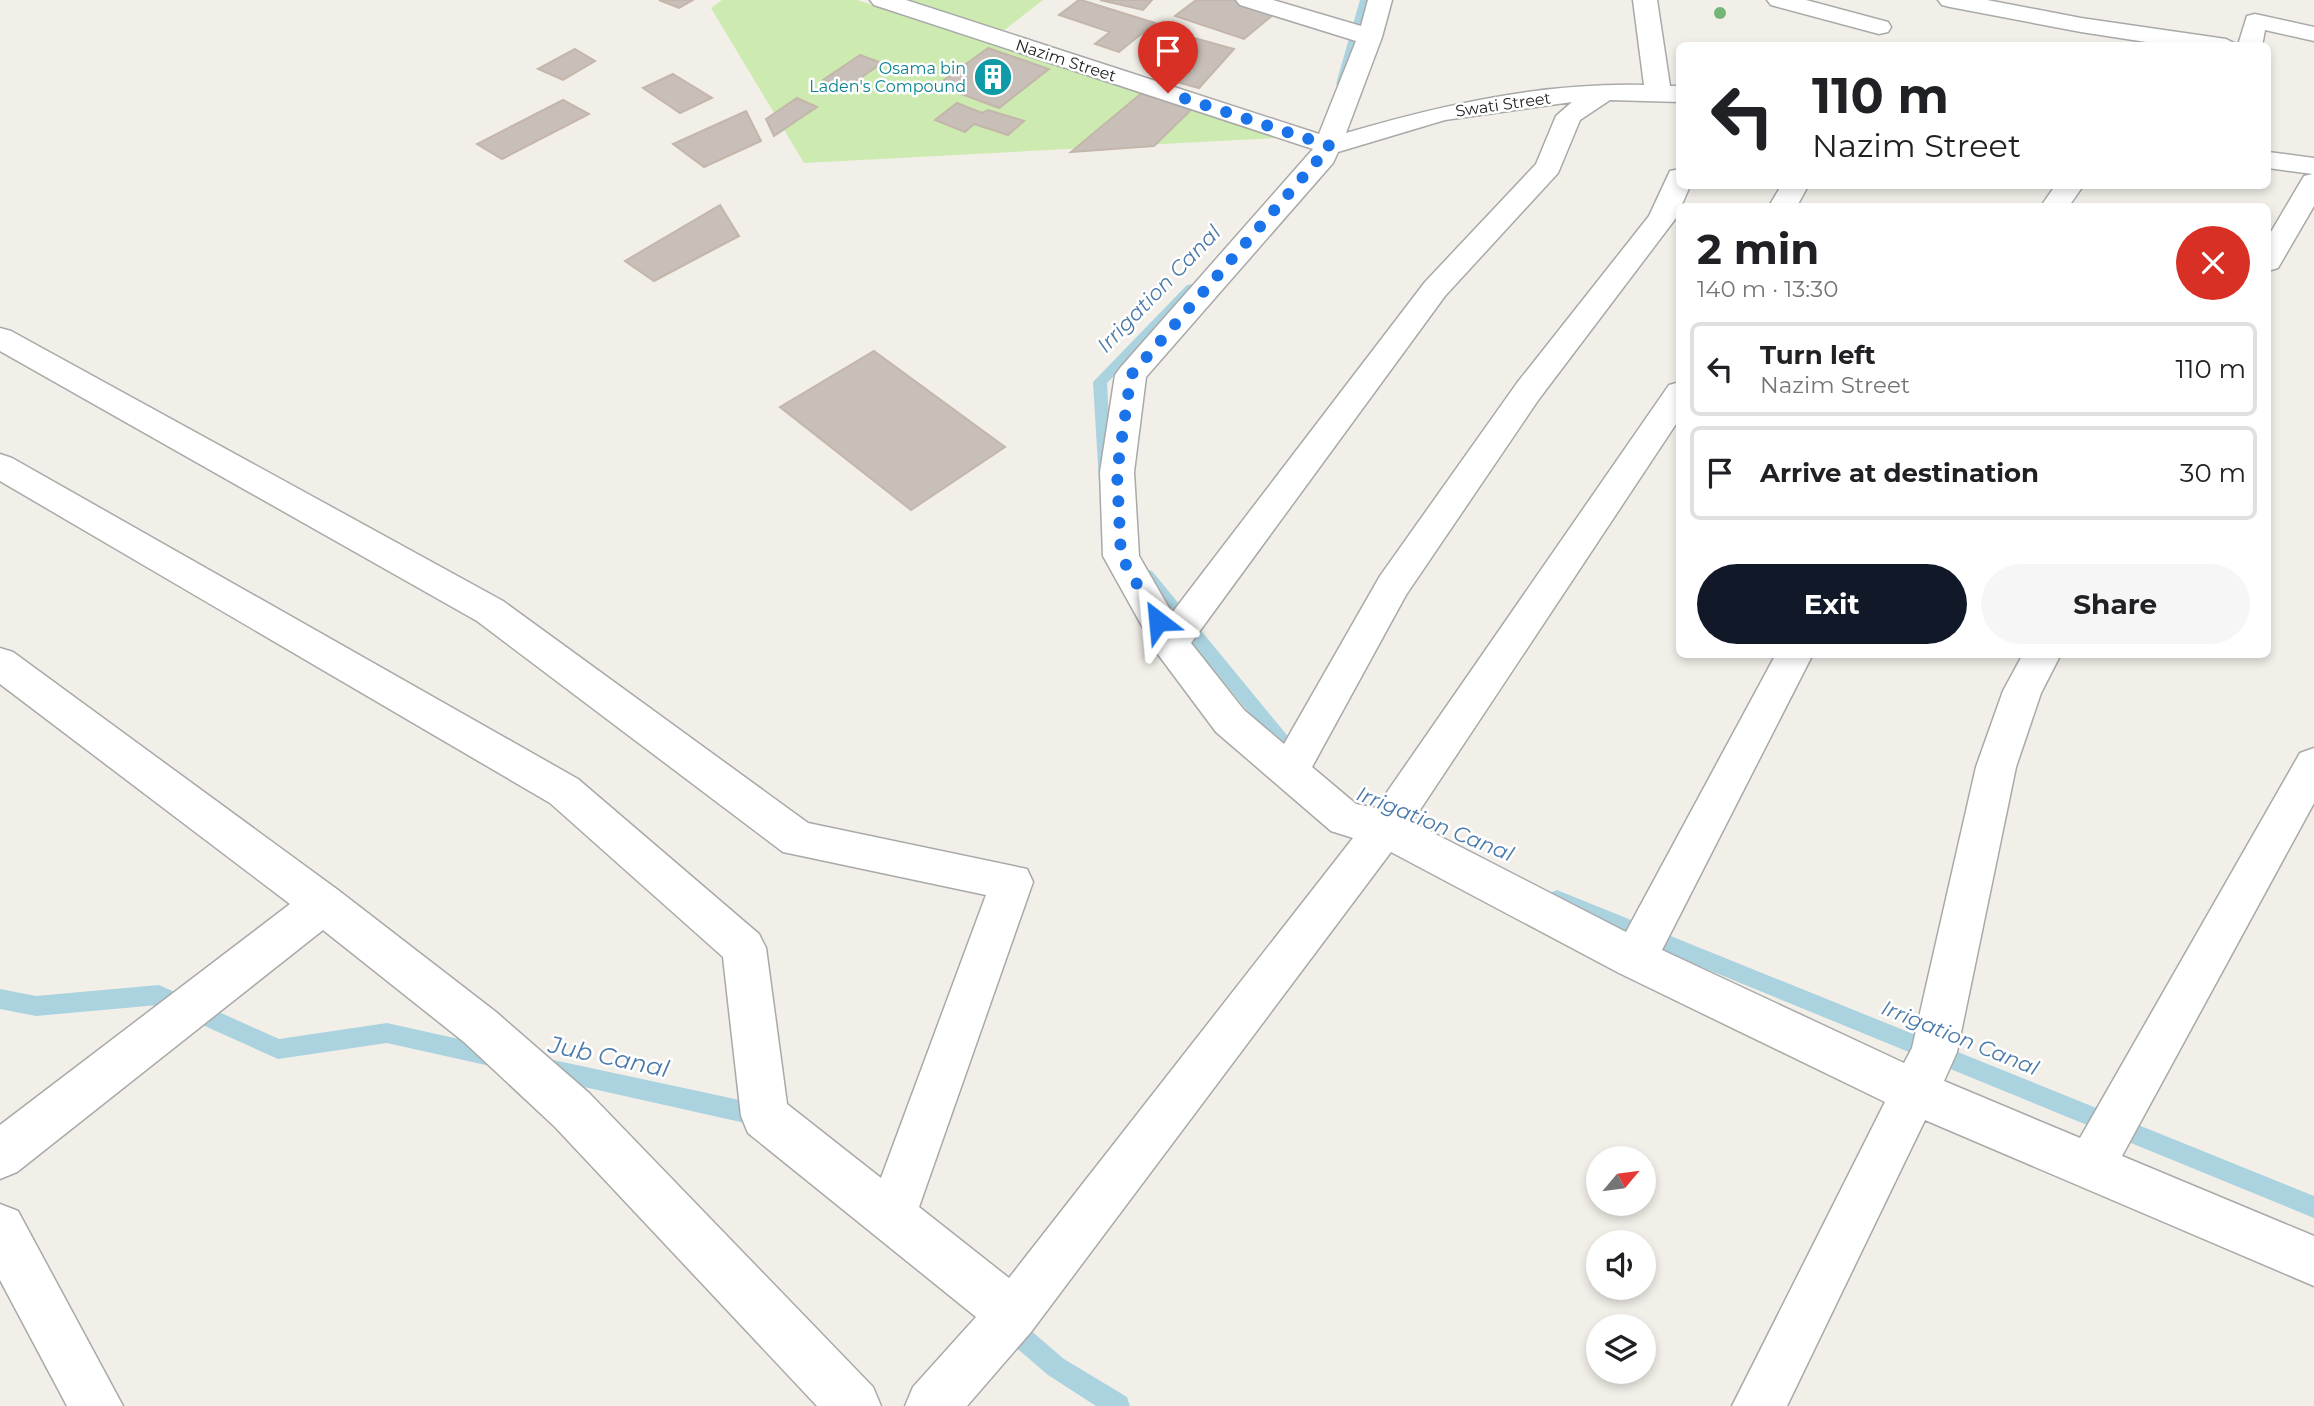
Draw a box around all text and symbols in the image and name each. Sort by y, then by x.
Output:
pin [1138,21,1198,93]
icon: arrive [1149,32,1187,70]
street label: Nazim Street [1013,35,1119,86]
building icon: Osama bin Laden's Compound [972,56,1014,98]
place label: Osama bin Laden's Compound [809,59,966,96]
text: 110 m [1812,66,1949,125]
icon: left [1697,70,1788,161]
street label: Swati Street [1454,88,1553,121]
text: Nazim Street [1812,126,2021,165]
water label: Irrigation Canal [1092,220,1226,357]
text: 2 min [1697,223,1819,275]
button: close [2176,226,2250,300]
text: 140 m · 13:30 [1697,275,1838,303]
text: Turn left [1760,339,1876,371]
icon: left [1701,350,1739,388]
text: 110 m [2176,353,2246,385]
text: Nazim Street [1760,371,1910,399]
icon: arrive [1701,454,1739,492]
text: Arrive at destination [1760,457,2039,489]
text: 30 m [2180,457,2246,489]
button: Exit [1697,564,1967,644]
button: Share [1981,564,2250,644]
position arrow [1121,584,1195,658]
water label: Irrigation Canal [1353,781,1518,867]
water label: Irrigation Canal [1878,995,2043,1081]
water label: Jub Canal [545,1029,672,1084]
north arrow [1586,1146,1656,1216]
map controls [1586,1146,1656,1384]
button: sound [1586,1230,1656,1300]
button: layers [1586,1314,1656,1384]

